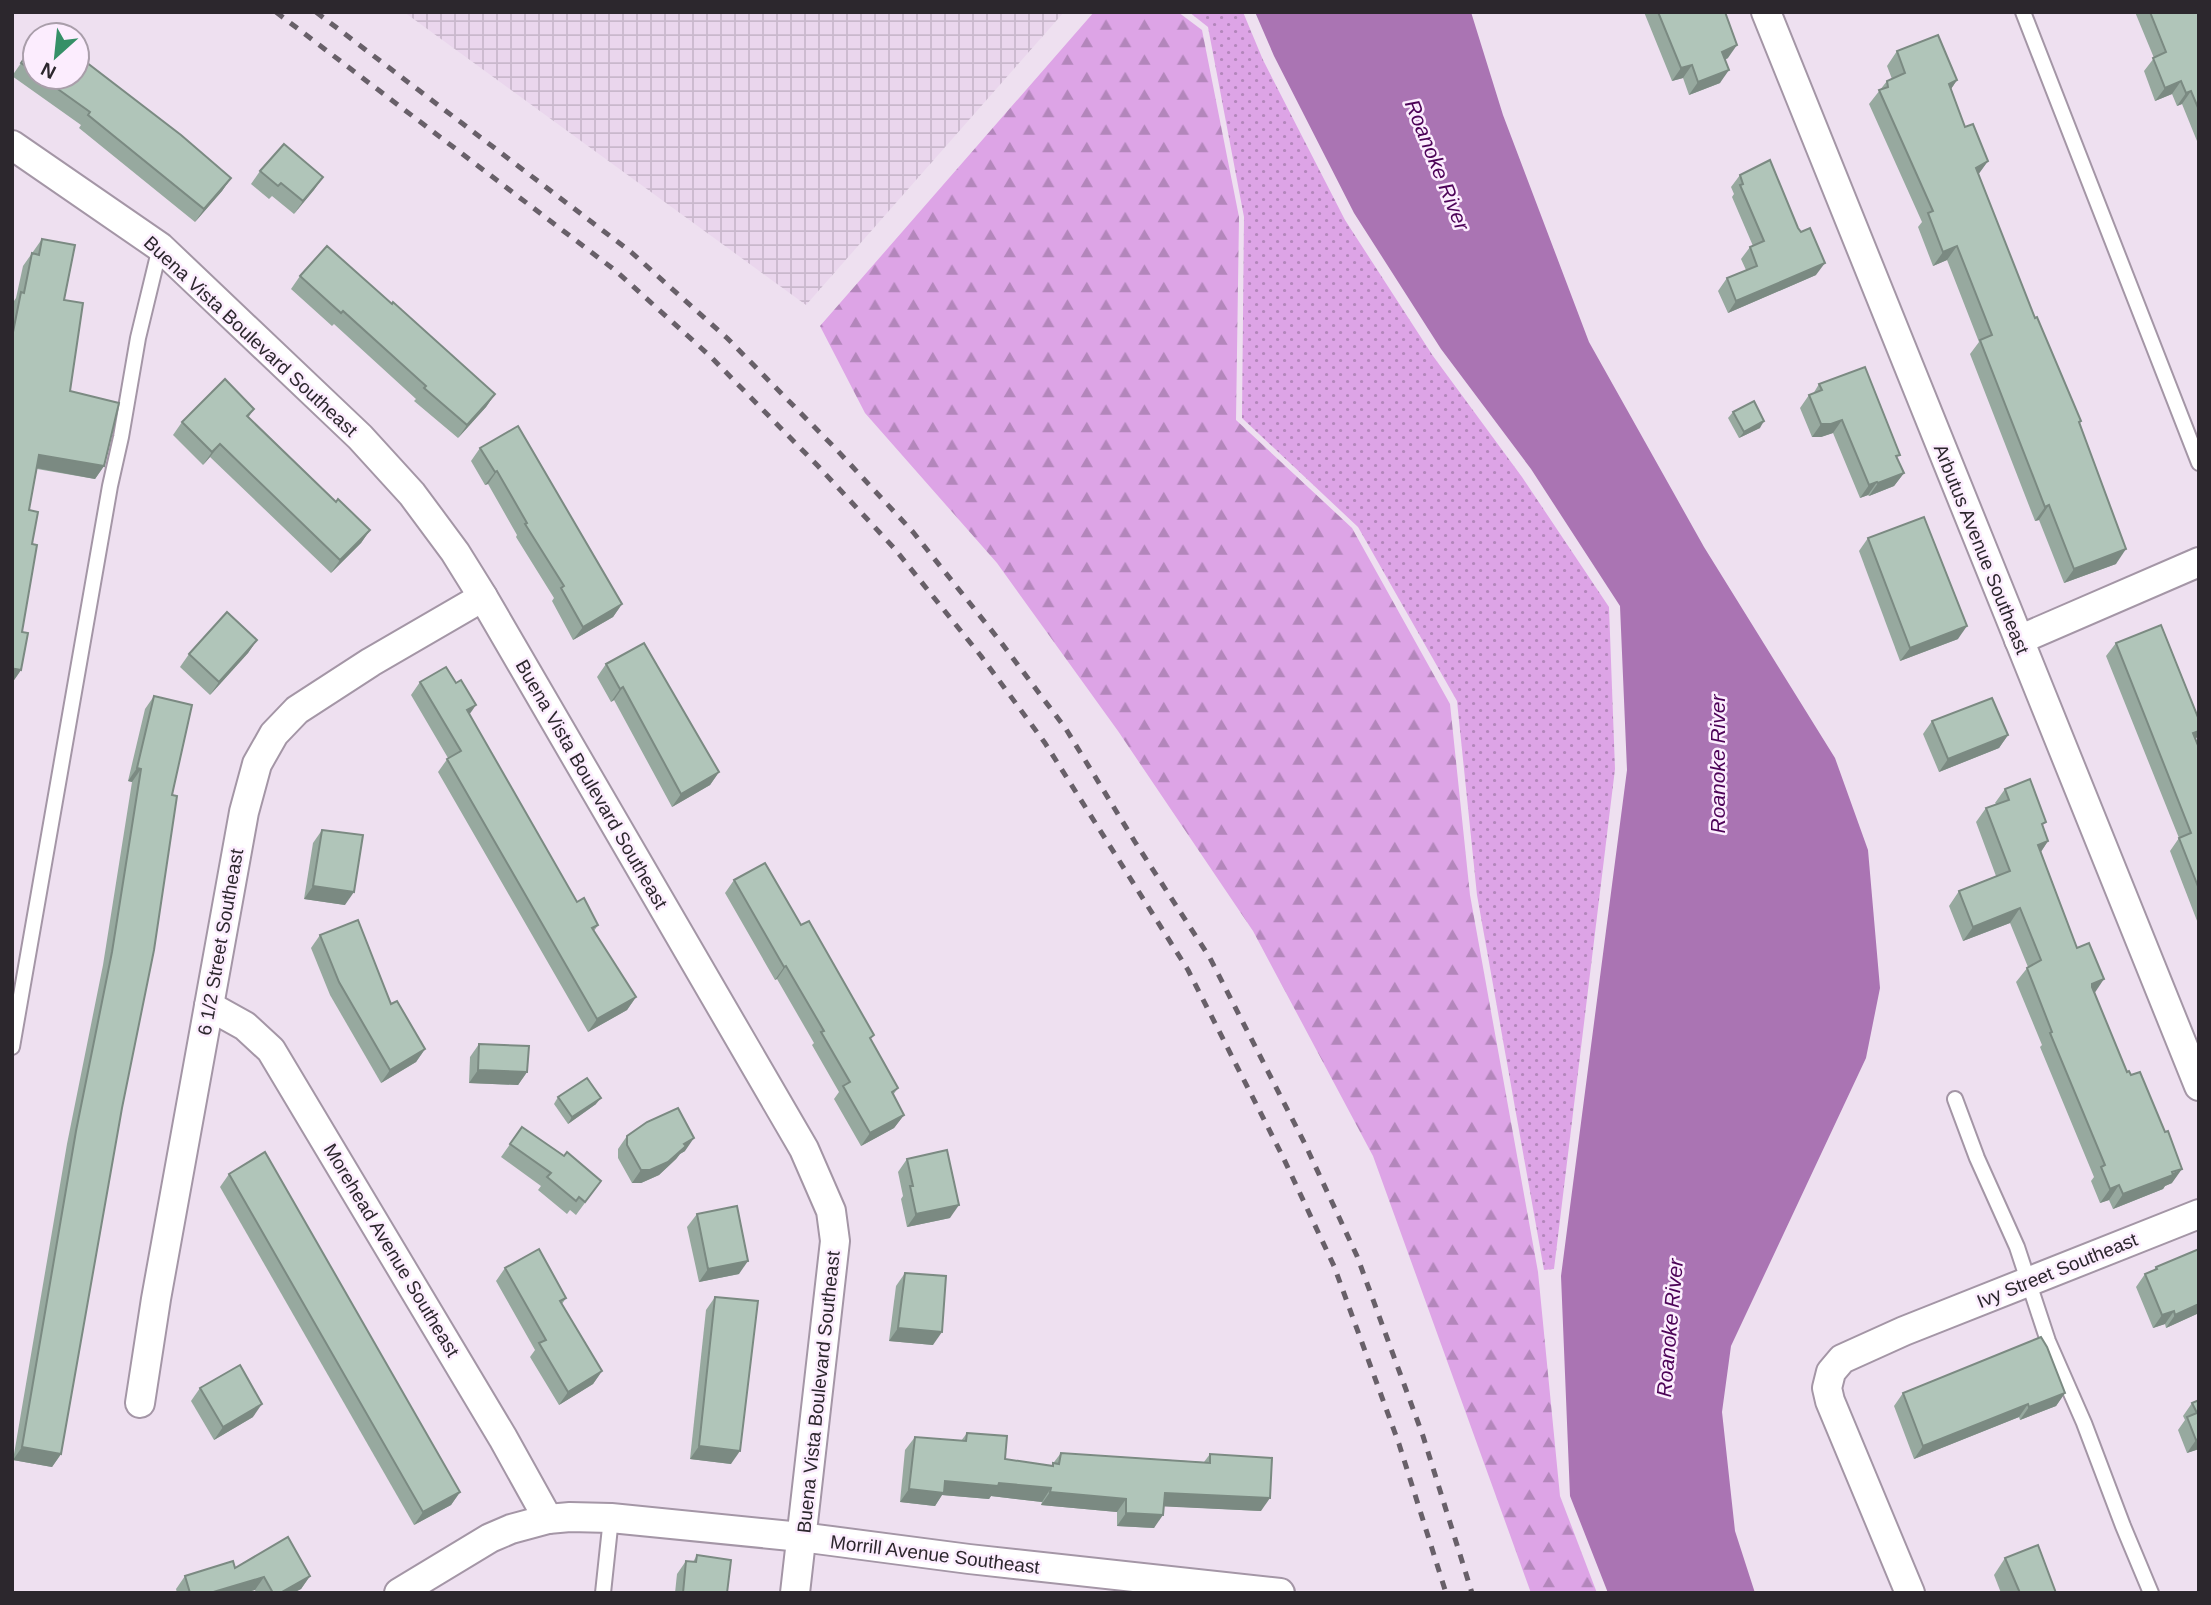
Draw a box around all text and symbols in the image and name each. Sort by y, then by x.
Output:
north arrow [21,21,91,91]
text: N [38,58,59,83]
water label: Roanoke River [1401,96,1475,234]
street label: Buena Vista Boulevard Southeast [140,232,362,441]
street label: Arbutus Avenue Southeast [1930,441,2034,658]
street label: Buena Vista Boulevard Southeast [512,656,672,913]
water label: Roanoke River [1706,694,1729,833]
street label: 6 1/2 Street Southeast [194,846,247,1037]
street label: Morehead Avenue Southeast [320,1140,464,1361]
street label: Ivy Street Southeast [1974,1228,2141,1312]
street label: Buena Vista Boulevard Southeast [793,1249,844,1534]
water label: Roanoke River [1652,1257,1687,1398]
street label: Morrill Avenue Southeast [829,1531,1042,1578]

